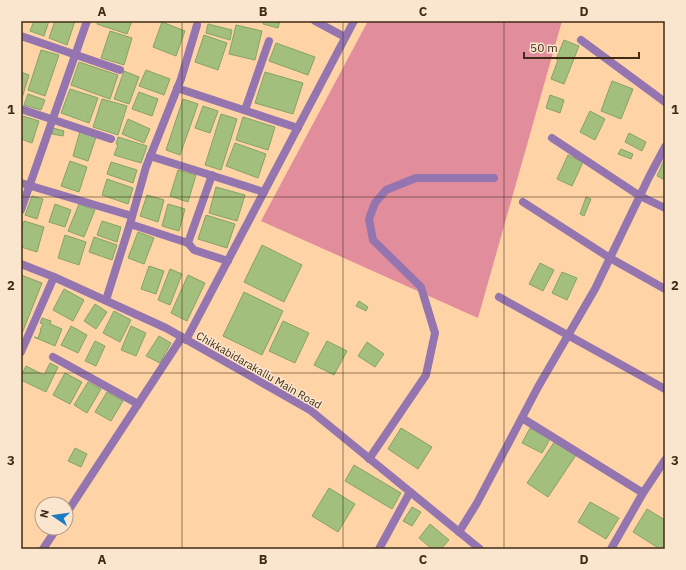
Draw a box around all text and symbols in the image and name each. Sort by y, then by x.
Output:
text: A [98,3,107,20]
text: B [259,3,268,20]
text: C [419,3,428,20]
text: D [579,3,589,20]
scale bar [524,34,639,60]
text: 50 m [530,40,558,55]
text: 1 [7,101,15,118]
text: 1 [671,101,679,118]
text: 2 [7,277,15,294]
text: 2 [671,277,679,294]
street label: Chikkabidarakallu Main Road [194,328,324,412]
text: 3 [7,452,15,469]
text: 3 [671,452,679,469]
north arrow [34,496,74,536]
text: N [37,508,52,519]
text: A [98,551,107,568]
text: B [259,551,268,568]
text: C [419,551,428,568]
text: D [579,551,589,568]

